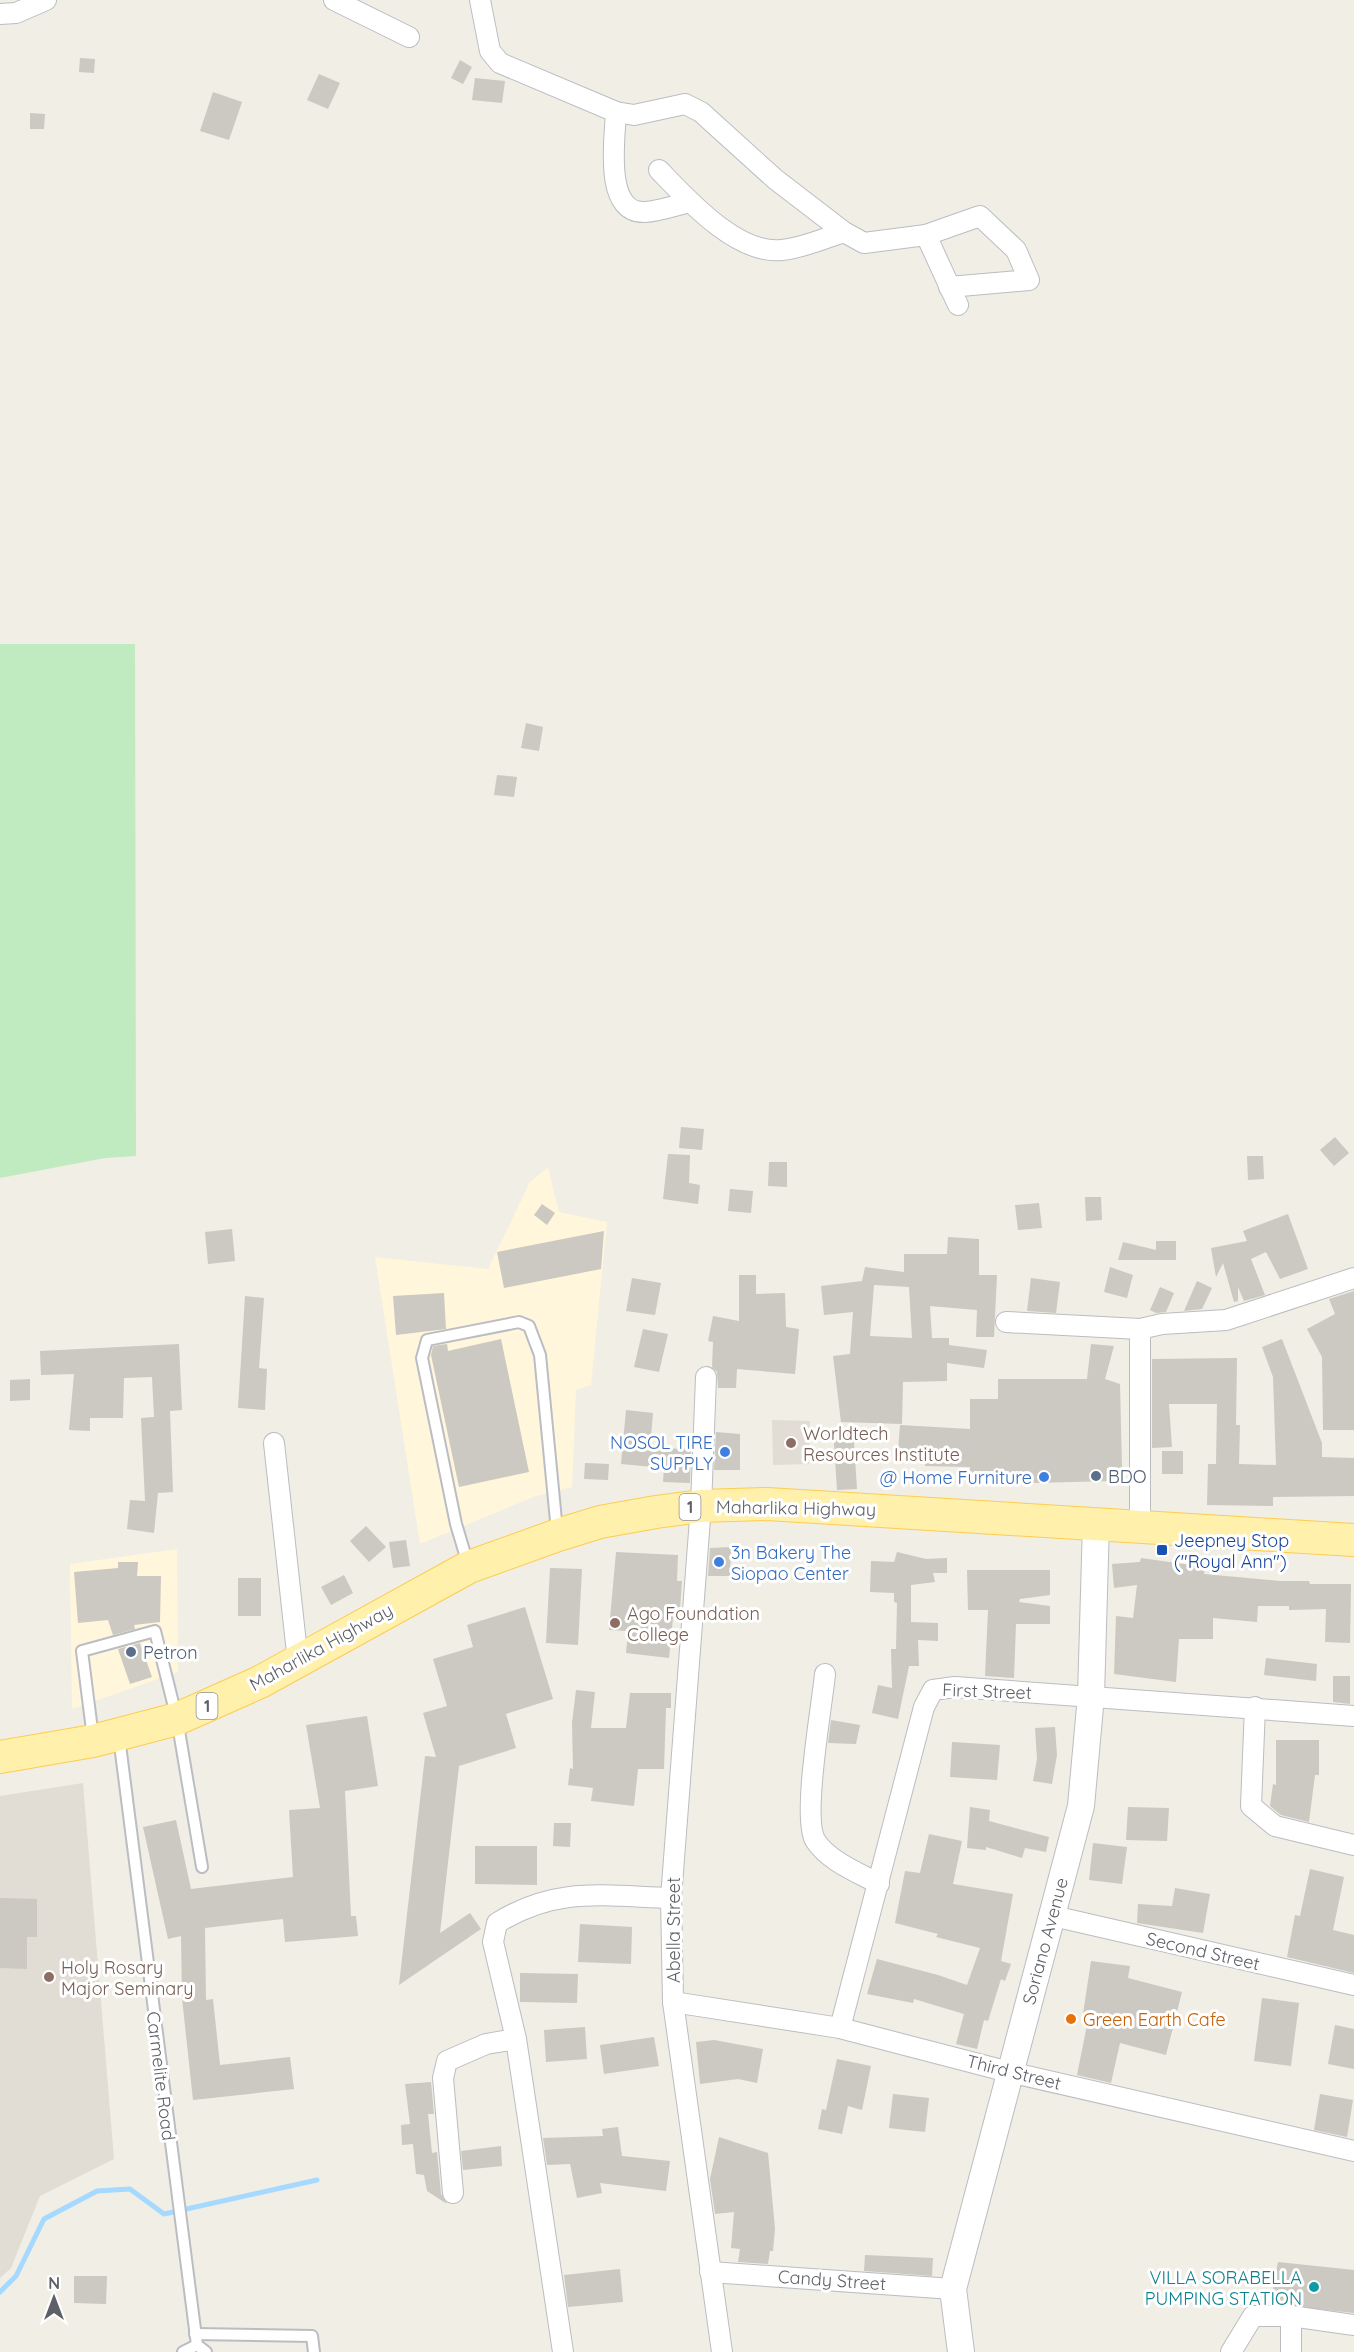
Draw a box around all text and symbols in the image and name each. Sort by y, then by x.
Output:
place label: Worldtech Resources Institute [803,1422,960,1466]
place label: NOSOL TIRE SUPPLY [610,1431,713,1475]
marker: Worldtech Resources Institute [784,1436,798,1450]
marker: NOSOL TIRE SUPPLY [718,1445,732,1459]
place label: BDO [1108,1465,1146,1488]
place label: @ Home Furniture [880,1466,1032,1489]
marker: BDO [1089,1469,1103,1483]
marker: @ Home Furniture [1037,1470,1051,1484]
road number: 1 [680,1494,700,1520]
street label: Maharlika Highway [716,1495,876,1521]
place label: Jeepney Stop ("Royal Ann") [1174,1529,1289,1573]
place label: 3n Bakery The Siopao Center [731,1541,851,1585]
marker: Jeepney Stop ("Royal Ann") [1155,1543,1169,1557]
marker: 3n Bakery The Siopao Center [712,1555,726,1569]
street label: Maharlika Highway [245,1598,397,1696]
place label: Ago Foundation College [627,1602,760,1646]
marker: Ago Foundation College [608,1616,622,1630]
place label: Petron [143,1641,198,1664]
marker: Petron [124,1645,138,1659]
street label: First Street [942,1678,1032,1704]
road number: 1 [196,1693,218,1719]
street label: Soriano Avenue [1017,1875,1073,2007]
street label: Abella Street [662,1877,685,1983]
street label: Second Street [1144,1927,1262,1975]
place label: Holy Rosary Major Seminary [61,1956,193,2000]
marker: Holy Rosary Major Seminary [42,1970,56,1984]
place label: Green Earth Cafe [1083,2008,1226,2031]
street label: Carmelite Road [142,2010,180,2142]
marker: Green Earth Cafe [1064,2012,1078,2026]
street label: Third Street [964,2049,1064,2095]
street label: Candy Street [777,2265,887,2295]
place label: VILLA SORABELLA PUMPING STATION [1145,2266,1302,2310]
north arrow [24,2268,84,2328]
text: N [48,2273,60,2293]
marker: VILLA SORABELLA PUMPING STATION [1307,2280,1321,2294]

